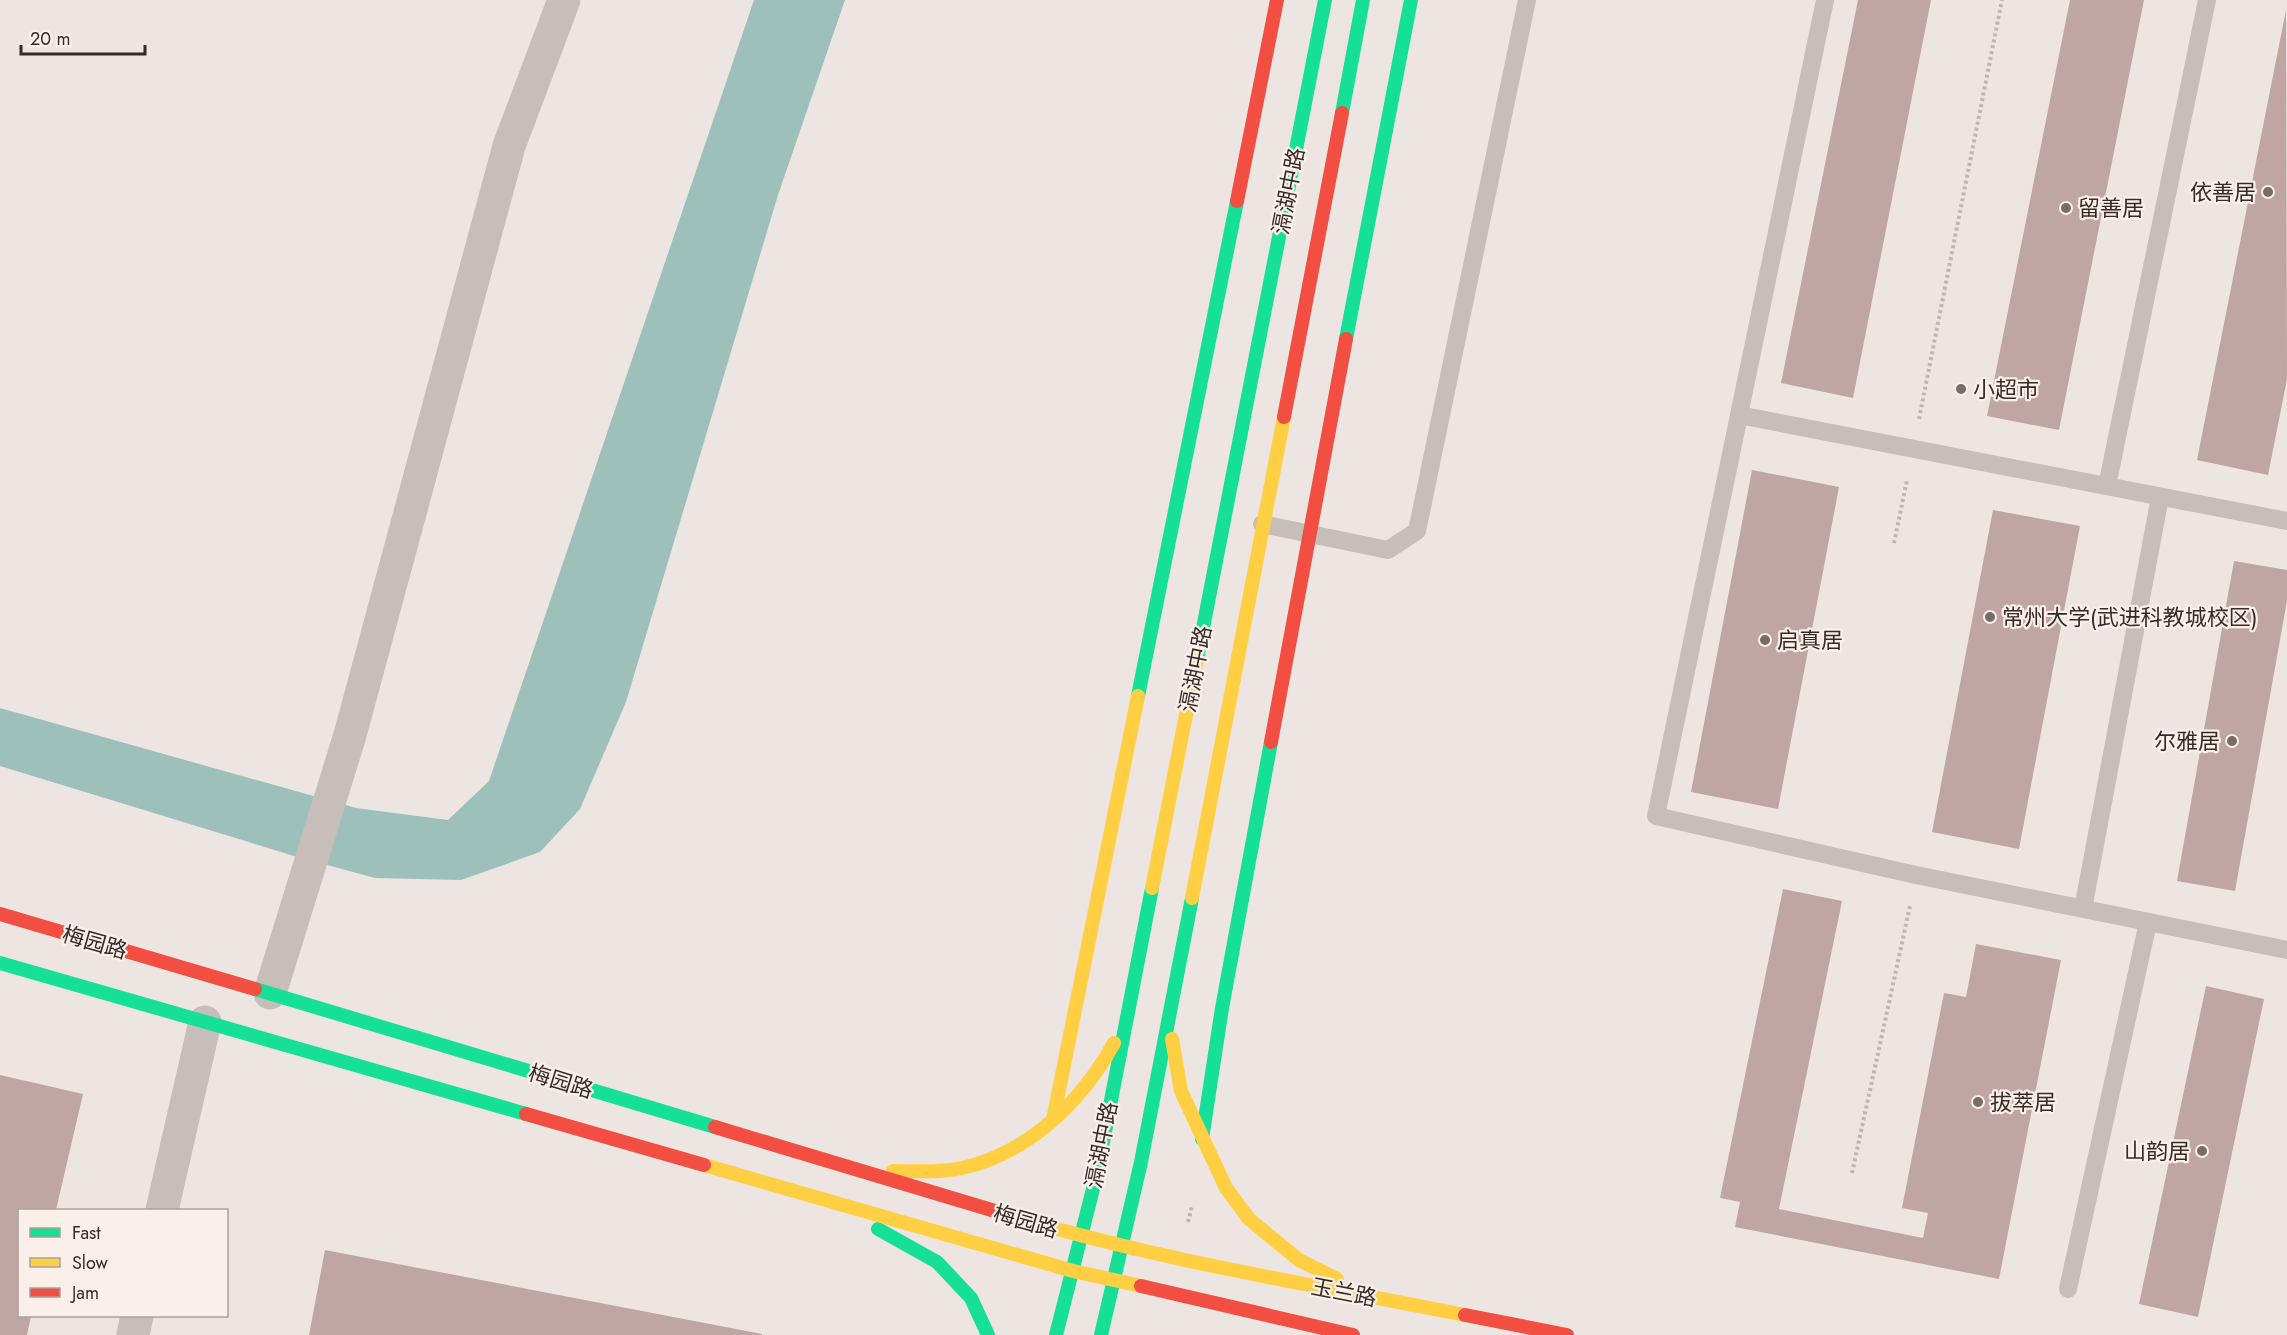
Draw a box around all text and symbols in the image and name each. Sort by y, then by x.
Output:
scale bar [21,18,146,56]
text: 20 m [30,26,70,52]
street label: 滆湖中路 [1264,145,1312,237]
place label: 依善居 [2190,176,2256,208]
marker: 依善居 [2261,185,2275,199]
place label: 留善居 [2078,192,2144,224]
marker: 留善居 [2059,201,2073,215]
place label: 小超市 [1973,373,2039,405]
marker: 小超市 [1954,382,1968,396]
place label: 常州大学(武进科教城校区) [2002,601,2258,633]
marker: 常州大学(武进科教城校区) [1983,610,1997,624]
street label: 滆湖中路 [1171,623,1219,715]
place label: 启真居 [1777,624,1843,656]
marker: 启真居 [1758,633,1772,647]
place label: 尔雅居 [2154,725,2220,757]
marker: 尔雅居 [2225,734,2239,748]
street label: 梅园路 [59,918,131,966]
street label: 梅园路 [525,1056,597,1106]
place label: 拔萃居 [1990,1086,2056,1118]
marker: 拔萃居 [1971,1095,1985,1109]
street label: 滆湖中路 [1077,1099,1125,1191]
place label: 山韵居 [2124,1135,2190,1167]
marker: 山韵居 [2195,1144,2209,1158]
street label: 梅园路 [990,1197,1062,1245]
legend [18,1209,228,1317]
text: Fast [72,1220,101,1246]
text: Slow [72,1250,109,1276]
street label: 玉兰路 [1309,1270,1379,1314]
text: Jam [70,1280,99,1306]

